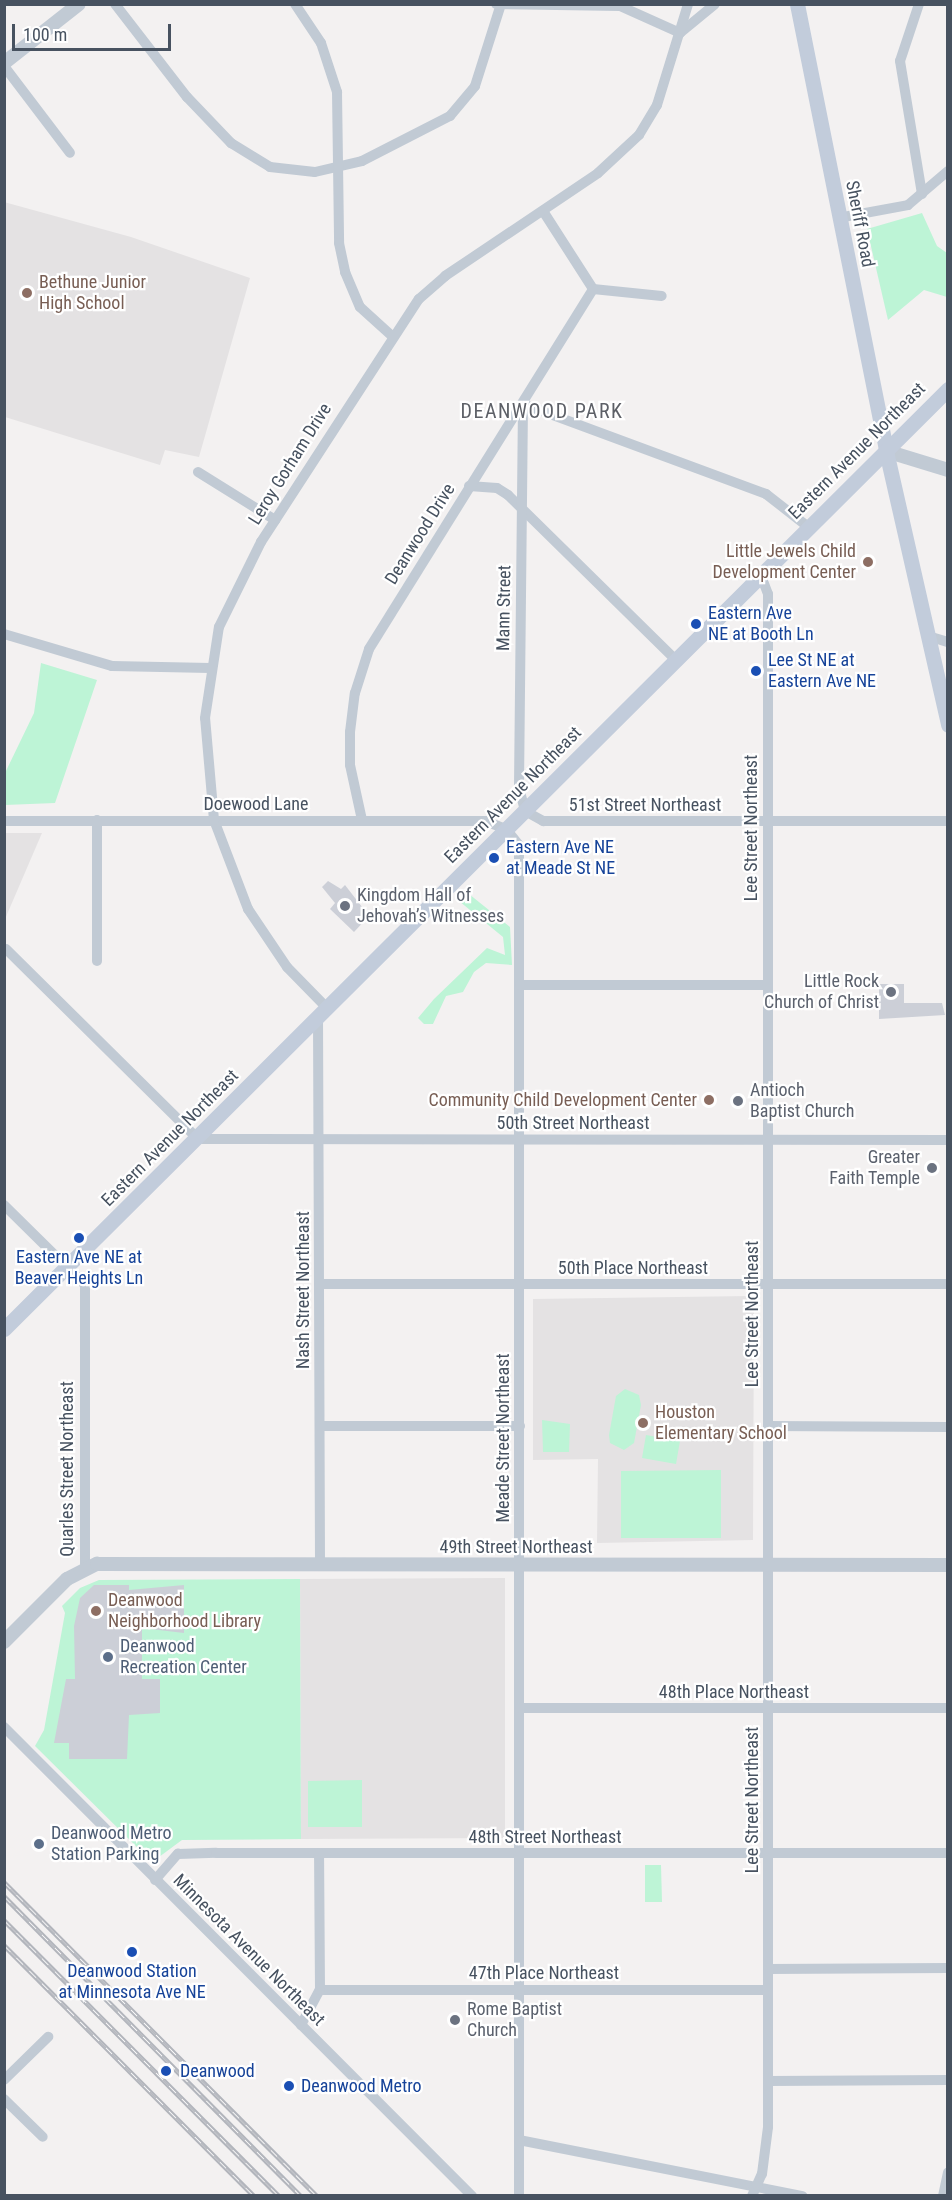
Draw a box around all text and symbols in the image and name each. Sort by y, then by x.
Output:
scale bar [15,12,174,50]
text: 100 m [23,24,67,45]
street label: Sheriff Road [841,179,879,269]
place label: Bethune Junior High School [39,272,146,314]
marker: Bethune Junior High School [20,286,34,300]
street label: Eastern Avenue Northeast [784,378,930,524]
street label: Leroy Gorham Drive [244,399,336,529]
district label: DEANWOOD PARK [461,399,623,423]
street label: Deanwood Drive [380,480,460,588]
place label: Little Jewels Child Development Center [713,541,856,584]
marker: Little Jewels Child Development Center [861,555,875,569]
street label: Mann Street [492,565,516,651]
place label: Eastern Ave NE at Booth Ln [708,603,814,646]
marker: Eastern Ave NE at Booth Ln [689,617,703,631]
place label: Lee St NE at Eastern Ave NE [768,650,876,692]
marker: Lee St NE at Eastern Ave NE [749,664,763,678]
street label: Eastern Avenue Northeast [440,722,586,868]
street label: Lee Street Northeast [740,755,762,901]
street label: Doewood Lane [204,793,308,815]
street label: 51st Street Northeast [569,794,721,816]
place label: Eastern Ave NE at Meade St NE [506,837,615,880]
marker: Eastern Ave NE at Meade St NE [487,851,501,865]
place label: Kingdom Hall of Jehovah’s Witnesses [357,885,504,928]
marker: Kingdom Hall of Jehovah’s Witnesses [338,899,352,913]
place label: Little Rock Church of Christ [764,971,879,1014]
marker: Little Rock Church of Christ [884,985,898,999]
street label: Eastern Avenue Northeast [97,1065,243,1211]
place label: Antioch Baptist Church [750,1080,854,1122]
place label: Community Child Development Center [428,1089,697,1111]
marker: Community Child Development Center [702,1093,716,1107]
marker: Antioch Baptist Church [731,1094,745,1108]
street label: 50th Street Northeast [497,1112,649,1134]
place label: Greater Faith Temple [829,1147,920,1190]
marker: Greater Faith Temple [925,1161,939,1175]
street label: Nash Street Northeast [292,1211,314,1369]
marker: Eastern Ave NE at Beaver Heights Ln [72,1231,86,1245]
street label: Lee Street Northeast [741,1241,763,1387]
place label: Eastern Ave NE at Beaver Heights Ln [15,1247,143,1290]
street label: 50th Place Northeast [558,1257,708,1279]
street label: Meade Street Northeast [492,1353,514,1523]
street label: Quarles Street Northeast [56,1381,78,1557]
place label: Houston Elementary School [655,1402,787,1444]
marker: Houston Elementary School [636,1416,650,1430]
street label: 49th Street Northeast [440,1536,592,1558]
place label: Deanwood Neighborhood Library [108,1590,261,1632]
marker: Deanwood Neighborhood Library [89,1604,103,1618]
place label: Deanwood Recreation Center [120,1636,247,1678]
marker: Deanwood Recreation Center [101,1650,115,1664]
street label: 48th Place Northeast [659,1681,809,1703]
street label: Lee Street Northeast [741,1727,763,1873]
place label: Deanwood Metro Station Parking [51,1823,172,1866]
street label: 48th Street Northeast [469,1826,621,1848]
marker: Deanwood Metro Station Parking [32,1837,46,1851]
street label: Minnesota Avenue Northeast [169,1870,329,2030]
marker: Deanwood Station at Minnesota Ave NE [125,1945,139,1959]
place label: Deanwood Station at Minnesota Ave NE [58,1961,206,2004]
street label: 47th Place Northeast [469,1962,619,1984]
place label: Rome Baptist Church [467,1999,562,2042]
marker: Rome Baptist Church [448,2013,462,2027]
place label: Deanwood [180,2060,255,2082]
marker: Deanwood [157,2062,175,2080]
place label: Deanwood Metro [301,2075,422,2097]
marker: Deanwood Metro [282,2079,296,2093]

